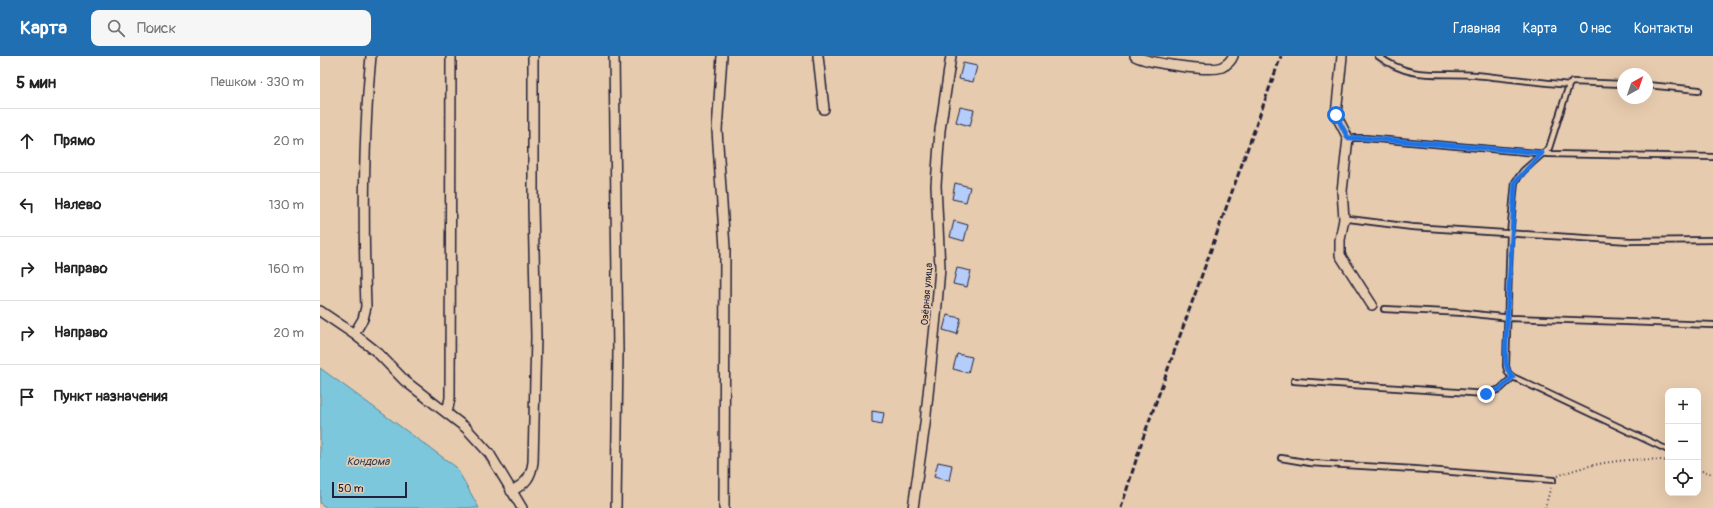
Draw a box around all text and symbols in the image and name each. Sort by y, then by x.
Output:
search box [91,10,371,46]
text: Карта [20,16,67,40]
icon: search [105,17,127,39]
text: Поиск [137,19,176,38]
text: Главная [1453,20,1500,37]
text: Карта [1522,20,1557,37]
text: О нас [1579,20,1612,37]
text: Контакты [1634,20,1693,37]
north arrow [1617,68,1653,104]
text: 5 мин [16,72,56,93]
text: Пешком · 330 m [211,74,304,90]
route start [1327,106,1345,124]
icon: ahead [16,130,38,152]
text: Прямо [54,131,95,150]
text: 20 m [273,133,304,149]
icon: left [16,194,38,216]
text: Налево [54,195,101,214]
text: 130 m [268,197,304,213]
icon: right [16,258,38,280]
text: Направо [54,259,108,278]
text: 160 m [268,261,304,277]
street label: Озёрная улица [919,262,935,326]
icon: right [16,322,38,344]
text: Направо [54,323,108,342]
text: 20 m [273,325,304,341]
route end [1477,385,1495,403]
icon: arrive [16,386,38,408]
text: Пункт назначения [54,387,168,406]
map controls [1665,388,1701,496]
button: + [1665,388,1701,424]
button: − [1665,424,1701,460]
water label: Кондома [347,455,390,468]
button: locate [1665,460,1701,496]
scale bar [332,480,407,499]
text: 50 m [338,482,364,495]

